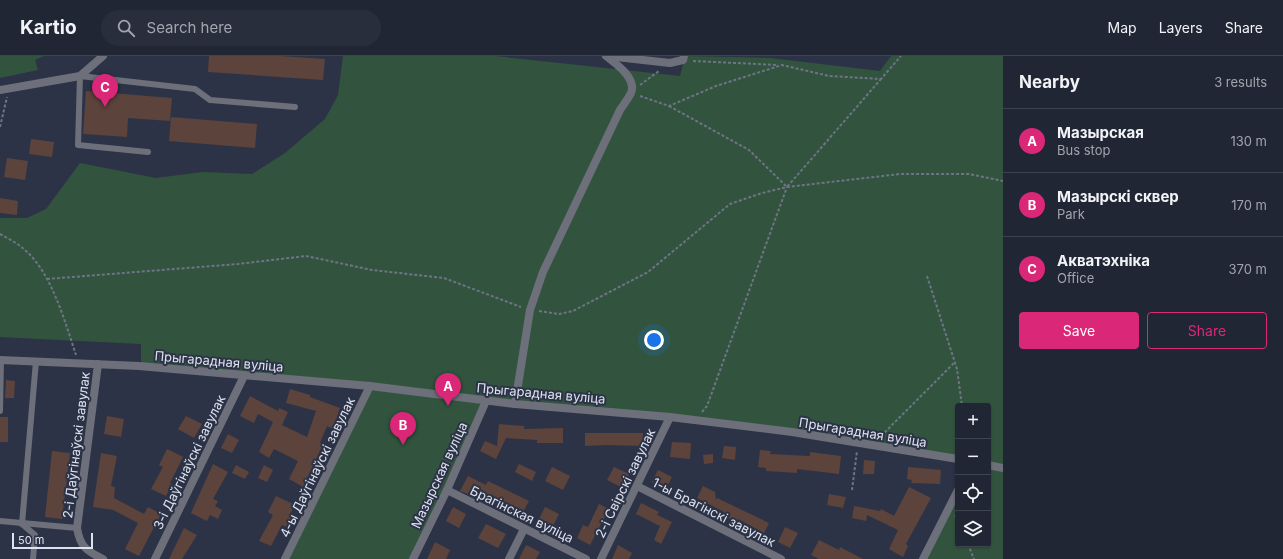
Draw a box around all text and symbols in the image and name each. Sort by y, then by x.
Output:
search box [101,10,381,46]
text: Kartio [20,16,77,39]
icon: search [115,17,137,39]
text: Search here [147,18,232,37]
text: Map [1108,19,1137,36]
text: Layers [1159,19,1203,36]
text: Share [1225,19,1263,36]
text: Nearby [1019,72,1080,92]
pin: C [92,74,118,107]
text: 3 results [1214,74,1267,90]
text: Мазырская [1057,123,1144,142]
text: A [1027,133,1037,149]
text: 130 m [1230,133,1267,149]
text: Bus stop [1057,142,1110,158]
text: Мазырскі сквер [1057,187,1179,206]
text: B [1028,197,1036,213]
text: 170 m [1231,197,1267,213]
text: Park [1057,206,1085,222]
text: Акватэхніка [1057,251,1150,270]
text: C [1027,261,1037,277]
text: 370 m [1229,261,1267,277]
text: Office [1057,270,1094,286]
button: Save [1019,312,1139,349]
button: Share [1147,312,1267,349]
your location [644,330,664,350]
street label: Прыгарадная вуліца [154,347,284,375]
street label: 2-і Даўгінаўскі завулак [59,371,93,519]
pin: A [435,373,461,406]
street label: Прыгарадная вуліца [476,379,606,407]
street label: 3-і Даўгінаўскі завулак [149,392,229,532]
street label: 4-ы Даўгінаўскі завулак [276,394,358,540]
map controls [955,403,991,547]
button: + [955,403,991,439]
pin: B [390,412,416,445]
street label: Прыгарадная вуліца [798,414,928,450]
street label: Мазырская вуліца [407,419,471,531]
street label: 2-і Свірскі завулак [592,426,658,540]
button: − [955,439,991,475]
street label: 1-ы Брагінскі завулак [650,474,778,550]
button: locate [955,475,991,511]
street label: Брагінская вуліца [468,482,576,546]
button: layers [955,511,991,547]
scale bar [12,531,93,550]
text: 50 m [18,533,44,547]

